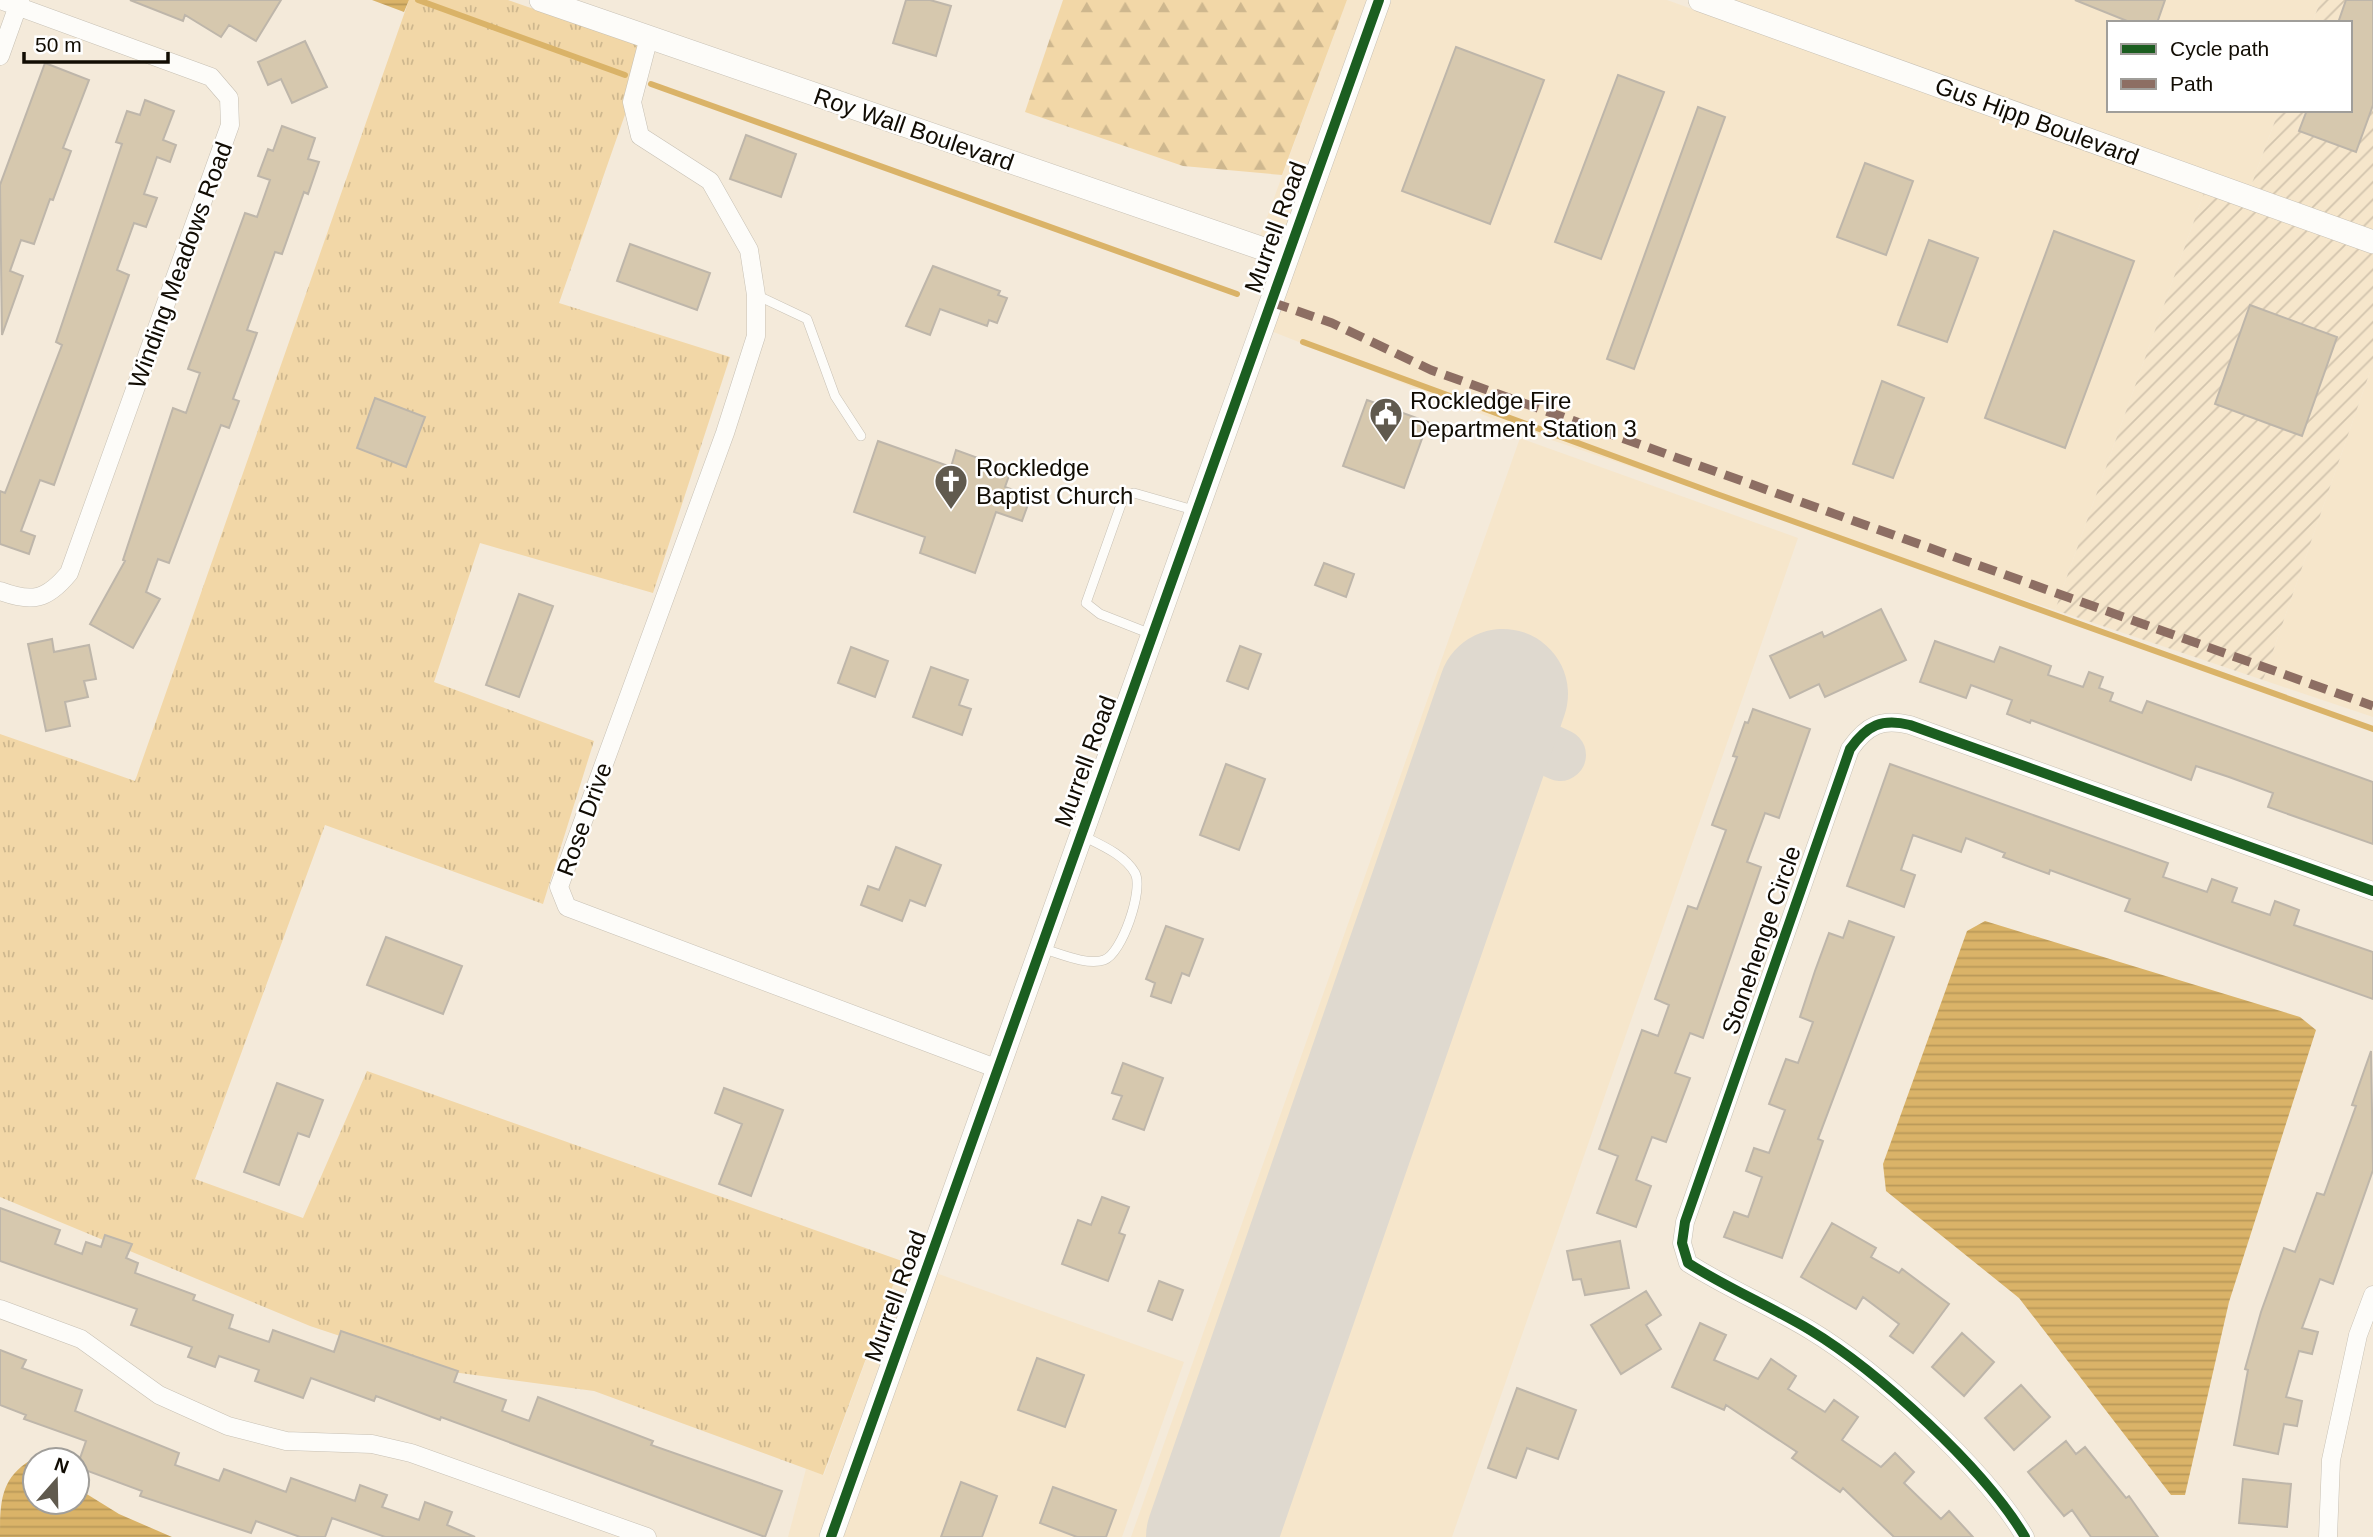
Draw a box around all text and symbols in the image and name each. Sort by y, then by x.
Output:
scale bar [24,21,168,65]
legend [2107,21,2352,112]
text: 50 m [35,33,82,56]
text: Cycle path [2170,37,2269,60]
street label: Gus Hipp Boulevard [1931,72,2143,170]
text: Path [2170,72,2213,95]
street label: Roy Wall Boulevard [810,82,1018,176]
street label: Winding Meadows Road [123,138,237,392]
street label: Murrell Road [1239,158,1311,296]
place label: Rockledge Fire Department Station 3 [1410,387,1637,442]
public building icon: Rockledge Fire Department Station 3 [1367,395,1405,444]
place label: Rockledge Baptist Church [976,454,1133,509]
church icon: Rockledge Baptist Church [932,462,970,511]
street label: Murrell Road [1049,692,1121,830]
street label: Rose Drive [551,759,617,879]
street label: Stonehenge Circle [1716,842,1806,1038]
street label: Murrell Road [859,1227,931,1365]
north arrow [21,1446,91,1516]
text: N [52,1453,72,1478]

